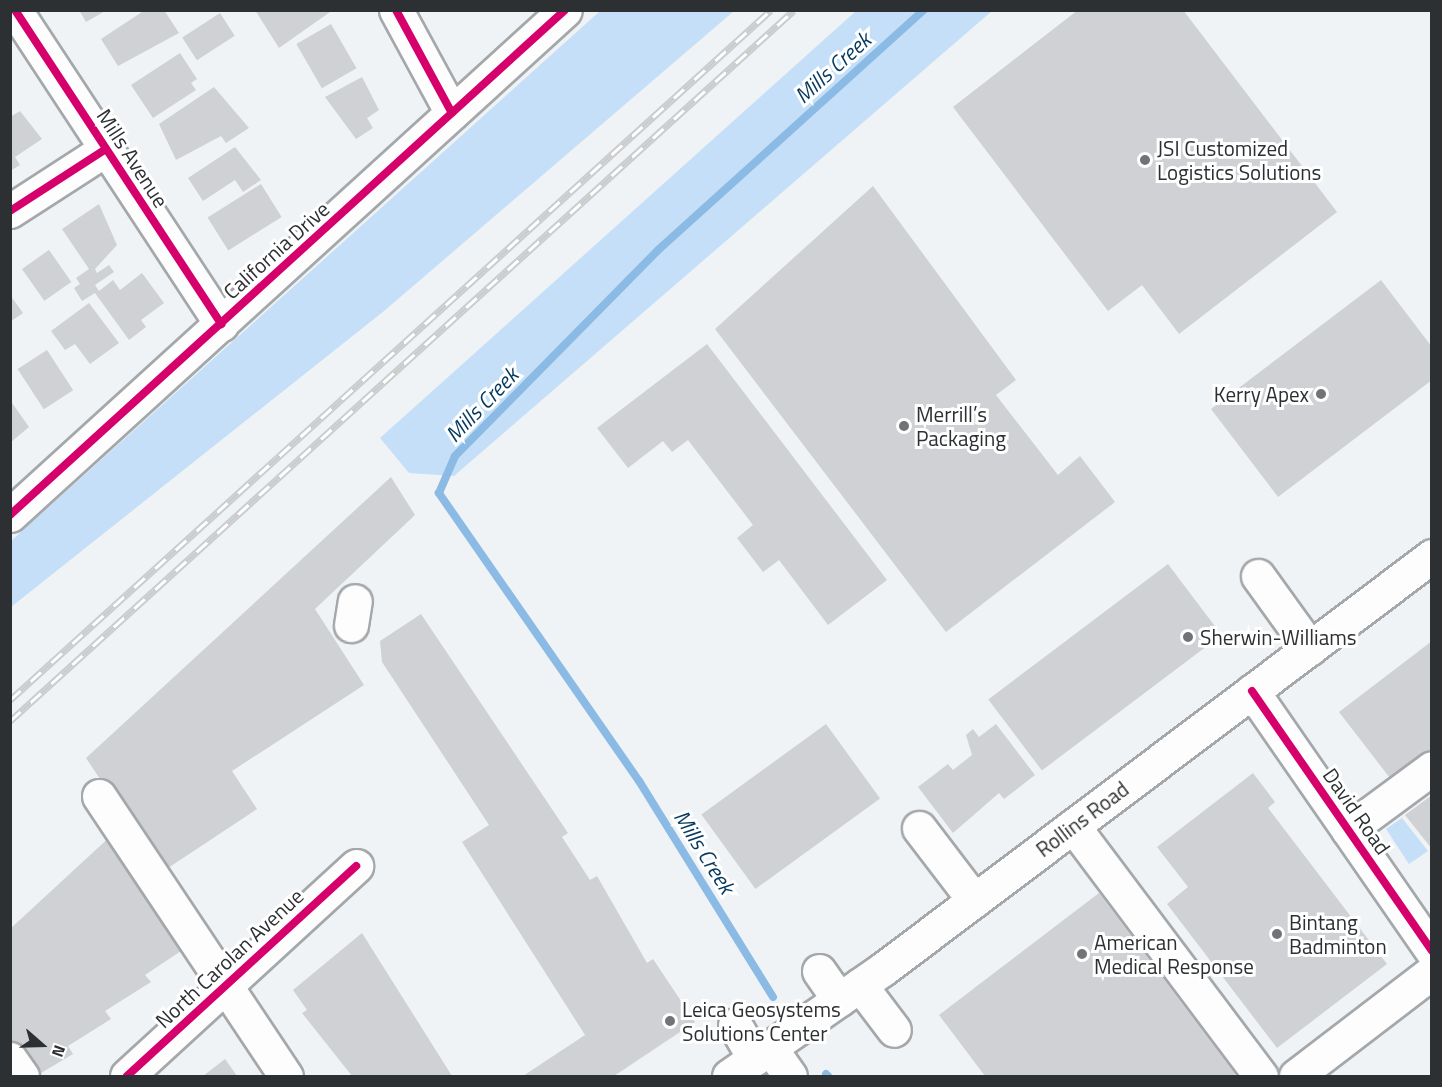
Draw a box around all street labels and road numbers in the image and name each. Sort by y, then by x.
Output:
street label: Mills Avenue [92,104,174,212]
street label: California Drive [218,196,334,304]
street label: David Road [1318,763,1396,859]
street label: Rollins Road [1031,776,1133,862]
street label: North Carolan Avenue [150,883,308,1033]

